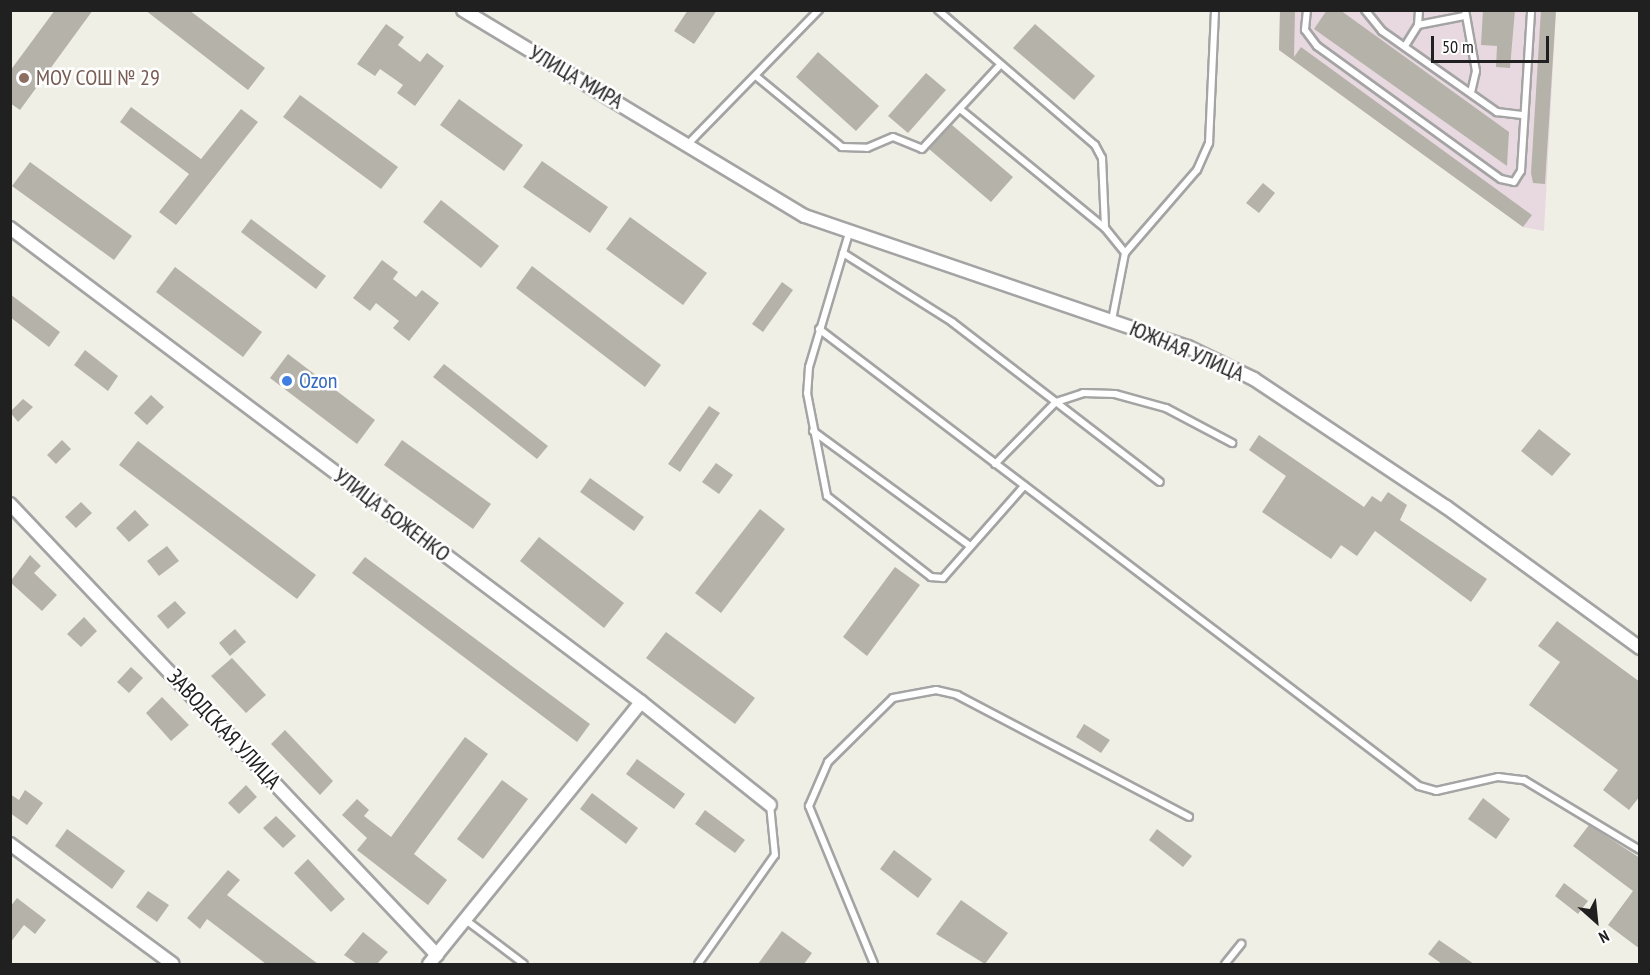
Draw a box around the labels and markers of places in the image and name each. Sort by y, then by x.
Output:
place label: МОУ СОШ № 29 [36,65,160,91]
marker: МОУ СОШ № 29 [17,71,31,85]
place label: Ozon [299,368,338,394]
marker: Ozon [280,374,294,388]

